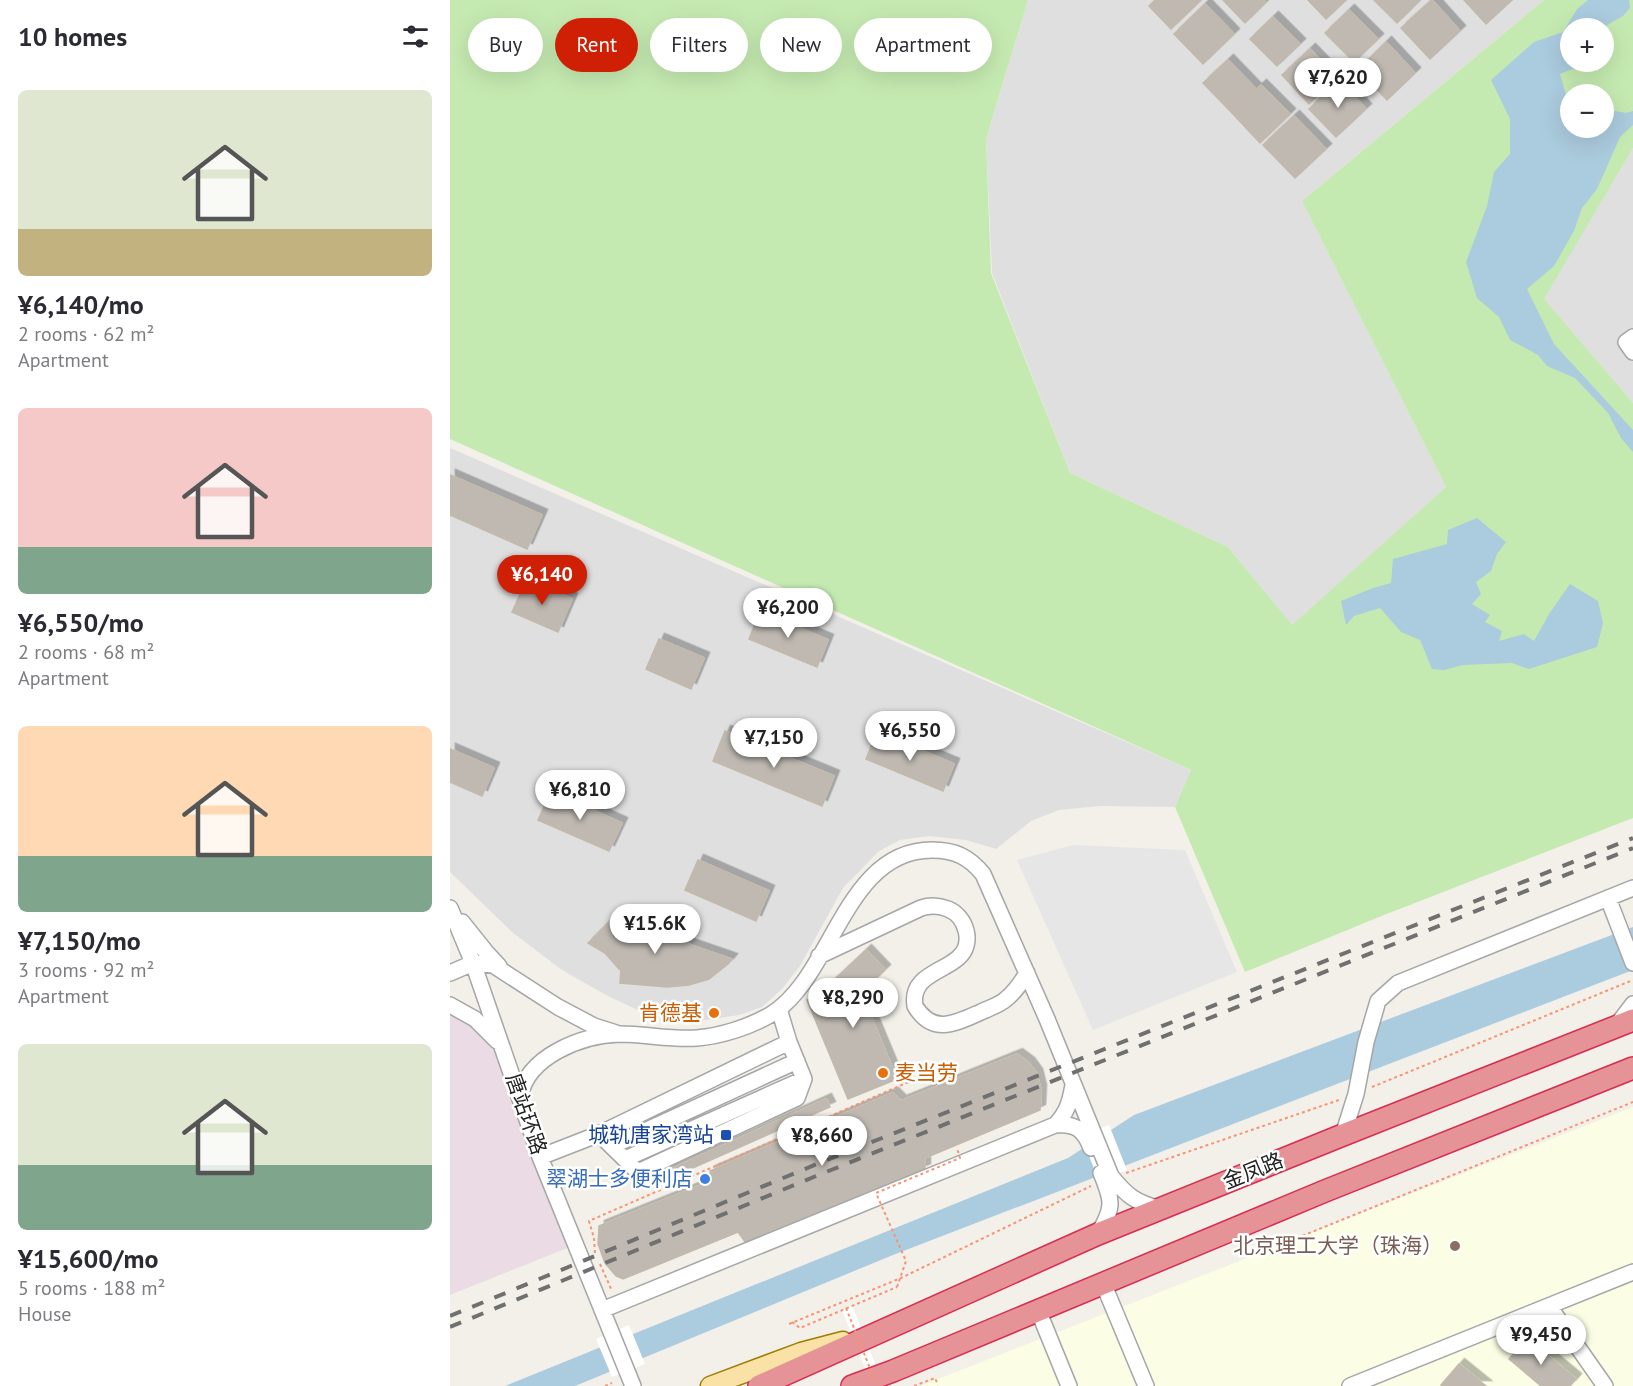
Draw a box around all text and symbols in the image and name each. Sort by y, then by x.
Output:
chip: Buy [468,18,543,72]
chip: Rent [555,18,638,72]
chip: Filters [650,18,748,72]
chip: New [760,18,842,72]
chip: Apartment [854,18,992,72]
map controls [1560,18,1614,138]
button: + [1560,18,1614,72]
text: 10 homes [18,20,127,53]
icon: filters [399,20,432,53]
pin: ¥7,620 [1289,58,1387,109]
text: ¥7,620 [1308,64,1368,90]
button: − [1560,84,1614,138]
icon: home [171,129,279,237]
text: ¥6,140/mo [18,288,144,321]
text: 2 rooms · 62 m² [18,321,154,347]
text: Apartment [18,347,109,373]
icon: home [171,447,279,555]
pin: ¥6,140 [493,555,591,606]
text: ¥6,140 [511,561,573,587]
pin: ¥6,200 [739,588,837,639]
text: ¥6,200 [757,594,819,620]
text: ¥6,550/mo [18,606,144,639]
text: 2 rooms · 68 m² [18,639,154,665]
text: Apartment [18,665,109,691]
pin: ¥6,550 [861,711,959,762]
text: ¥6,550 [879,717,941,743]
pin: ¥7,150 [725,718,823,769]
text: ¥7,150 [744,724,804,750]
icon: home [171,765,279,873]
pin: ¥6,810 [531,770,629,821]
text: ¥6,810 [549,776,611,802]
pin: ¥15.6K [606,904,704,955]
text: ¥15.6K [624,910,686,936]
text: ¥7,150/mo [18,924,141,957]
text: 3 rooms · 92 m² [18,957,154,983]
pin: ¥8,290 [804,978,902,1029]
text: Apartment [18,983,109,1009]
text: ¥8,290 [822,984,884,1010]
place label: 肯德基 [639,999,702,1026]
marker: 肯德基 [707,1006,721,1020]
place label: 麦当劳 [895,1059,958,1086]
marker: 麦当劳 [876,1066,890,1080]
street label: 唐站环路 [500,1070,553,1158]
icon: home [171,1083,279,1191]
pin: ¥8,660 [773,1116,871,1167]
place label: 城轨唐家湾站 [588,1121,714,1148]
text: ¥8,660 [791,1122,853,1148]
marker: 城轨唐家湾站 [719,1128,733,1142]
street label: 金凤路 [1219,1146,1287,1195]
place label: 翠湖士多便利店 [546,1165,693,1192]
marker: 翠湖士多便利店 [698,1172,712,1186]
place label: 北京理工大学（珠海） [1233,1232,1443,1259]
marker: 北京理工大学（珠海） [1448,1239,1462,1253]
text: ¥15,600/mo [18,1242,159,1275]
text: 5 rooms · 188 m² [18,1275,165,1301]
text: House [18,1301,72,1327]
pin: ¥9,450 [1492,1315,1590,1366]
text: ¥9,450 [1510,1321,1572,1347]

